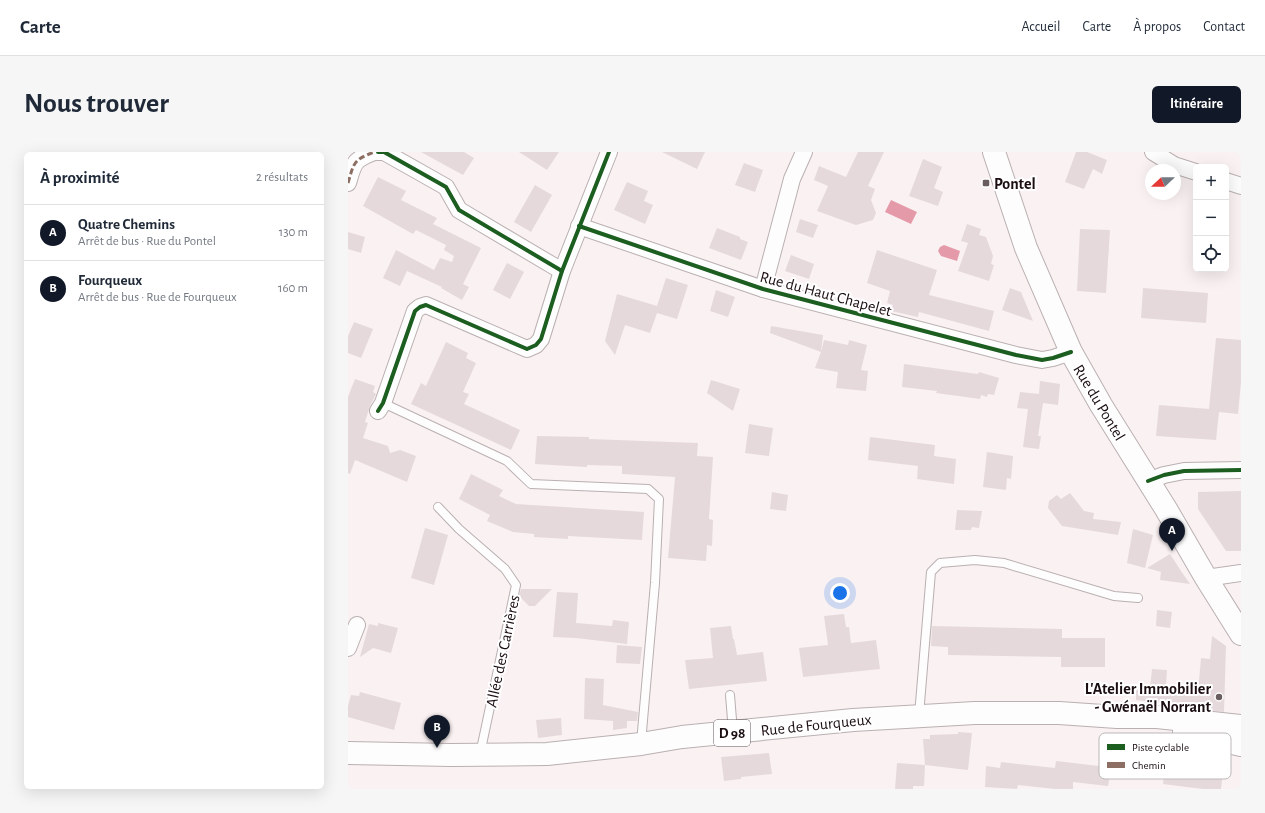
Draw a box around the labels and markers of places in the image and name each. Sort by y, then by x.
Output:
place label: Pontel [994,176,1036,192]
marker: Pontel [981,178,991,188]
pin: A [1159,518,1185,551]
place label: L'Atelier Immobilier - Gwénaël Norrant [1085,681,1212,715]
marker: L'Atelier Immobilier - Gwénaël Norrant [1214,692,1224,702]
pin: B [424,715,450,748]

